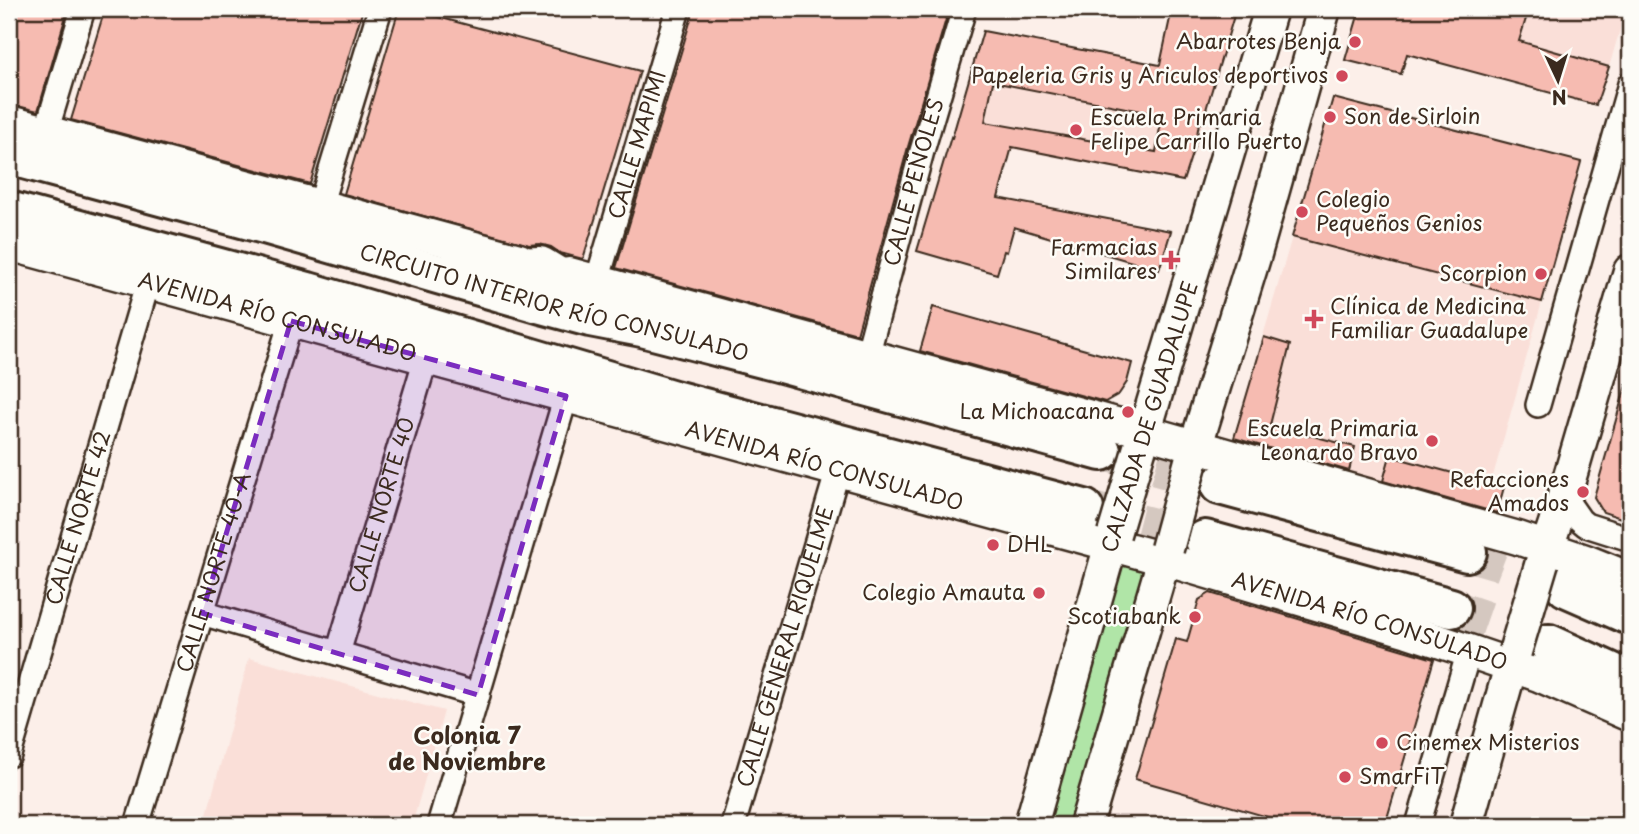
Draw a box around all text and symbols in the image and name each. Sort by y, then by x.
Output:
place label: Abarrotes Benja [1176,24,1342,56]
marker: Abarrotes Benja [1347,34,1363,50]
north arrow [1524,46,1594,116]
place label: Papeleria Gris y Ariculos deportivos [971,58,1328,90]
street label: CALLE MAPIMI [598,66,673,223]
marker: Papeleria Gris y Ariculos deportivos [1334,68,1350,84]
text: N [1551,83,1568,112]
street label: CALLE PEÑOLES [874,94,951,269]
place label: Son de Sirloin [1344,99,1480,131]
place label: Escuela Primaria Felipe Carrillo Puerto [1090,100,1302,156]
marker: Son de Sirloin [1322,109,1338,125]
marker: Escuela Primaria Felipe Carrillo Puerto [1068,122,1084,138]
place label: Colegio Pequeños Genios [1316,182,1482,238]
marker: Colegio Pequeños Genios [1294,204,1310,220]
place label: Farmacias Similares [1050,230,1157,286]
street label: CIRCUITO INTERIOR RÍO CONSULADO [356,234,753,368]
marker: Farmacias Similares [1163,252,1179,268]
place label: Scorpion [1439,256,1527,288]
street label: AVENIDA RÍO CONSULADO [135,262,420,368]
marker: Scorpion [1533,266,1549,282]
street label: CALZADA DE GUADALUPE [1091,277,1205,556]
place label: Clínica de Medicina Familiar Guadalupe [1330,289,1528,345]
marker: Clínica de Medicina Familiar Guadalupe [1304,309,1324,329]
place label: La Michoacana [960,394,1115,426]
marker: La Michoacana [1120,404,1136,420]
street label: AVENIDA RÍO CONSULADO [682,411,967,518]
place label: Escuela Primaria Leonardo Bravo [1247,411,1419,467]
street label: CALLE NORTE 40 [339,413,421,597]
street label: CALLE NORTE 42 [36,426,117,608]
marker: Escuela Primaria Leonardo Bravo [1424,433,1440,449]
place label: Refacciones Amados [1450,462,1569,518]
street label: CALLE NORTE 40-A [167,468,258,676]
marker: Refacciones Amados [1575,484,1591,500]
street label: CALLE GENERAL RIQUELME [727,501,841,791]
place label: DHL [1007,527,1052,559]
marker: DHL [985,537,1001,553]
street label: AVENIDA RÍO CONSULADO [1229,562,1512,677]
place label: Colegio Amauta [862,575,1025,607]
marker: Colegio Amauta [1031,585,1047,601]
place label: Scotiabank [1067,599,1181,631]
marker: Scotiabank [1187,609,1203,625]
district label: Colonia 7 de Noviembre [388,717,546,778]
place label: Cinemex Misterios [1396,725,1580,757]
marker: Cinemex Misterios [1374,735,1390,751]
place label: SmarFiT [1359,759,1445,791]
marker: SmarFiT [1337,769,1353,785]

